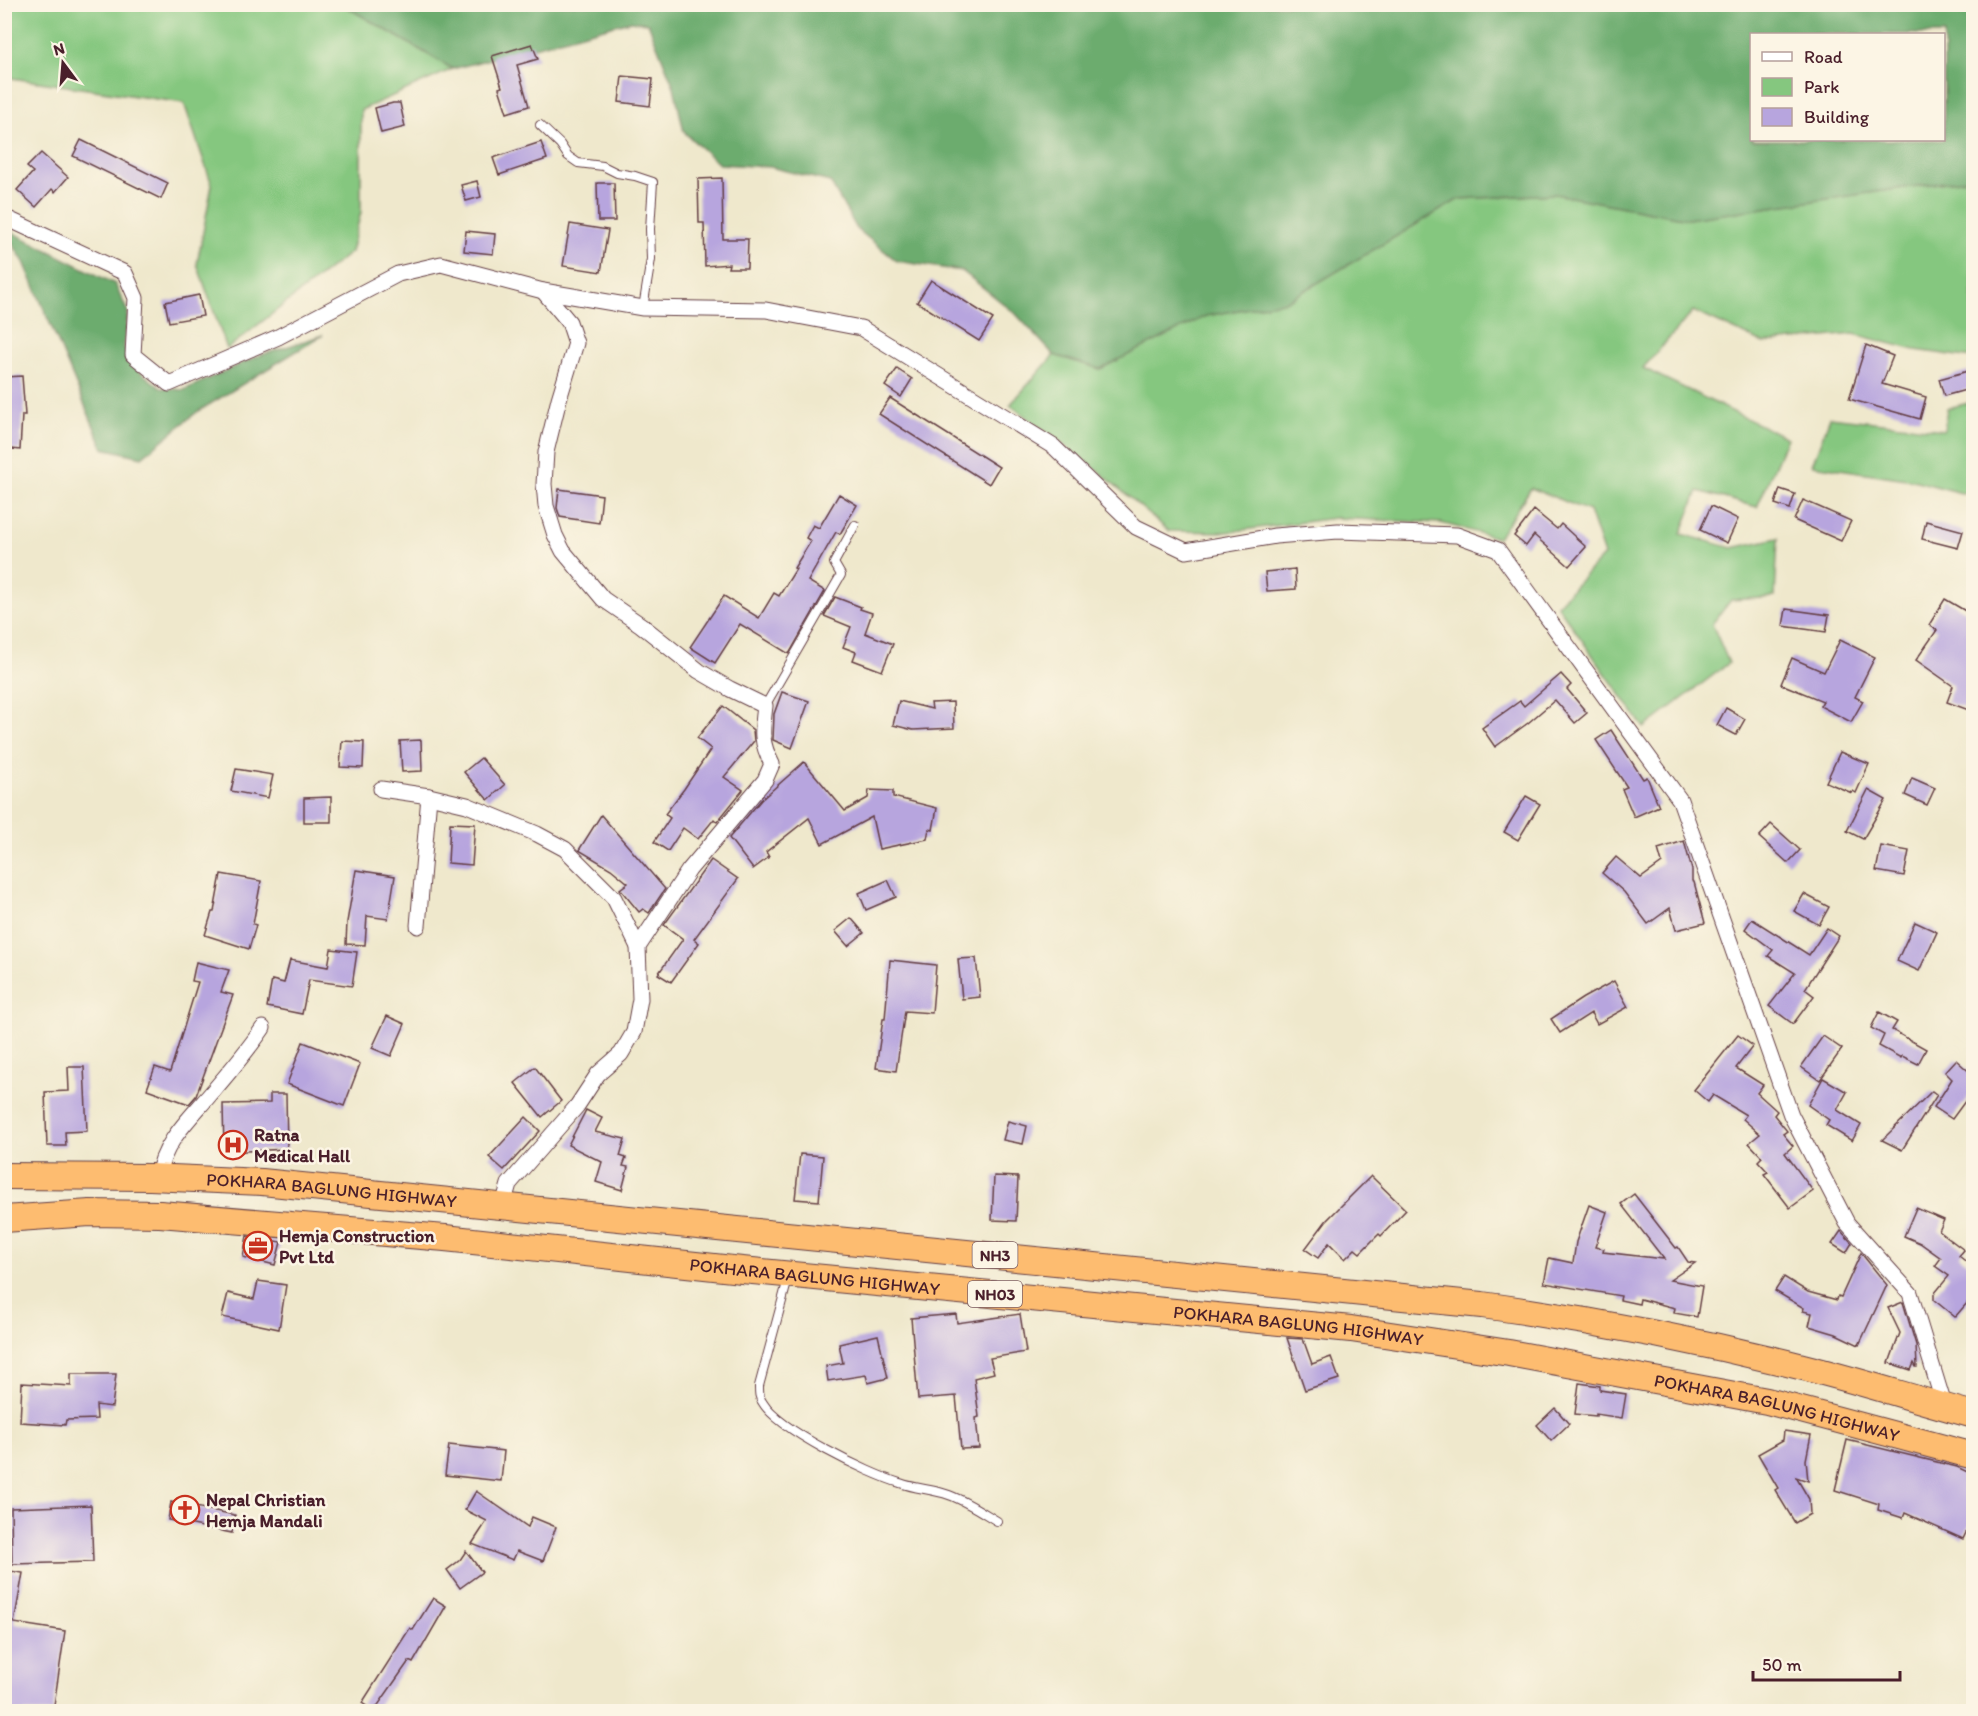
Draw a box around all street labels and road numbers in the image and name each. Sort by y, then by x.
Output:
street label: POKHARA BAGLUNG HIGHWAY [206,1169,458,1213]
road number: NH3 [972,1242,1018,1268]
street label: POKHARA BAGLUNG HIGHWAY [689,1253,942,1300]
road number: NH03 [968,1281,1022,1307]
street label: POKHARA BAGLUNG HIGHWAY [1172,1301,1425,1351]
street label: POKHARA BAGLUNG HIGHWAY [1652,1369,1903,1447]

